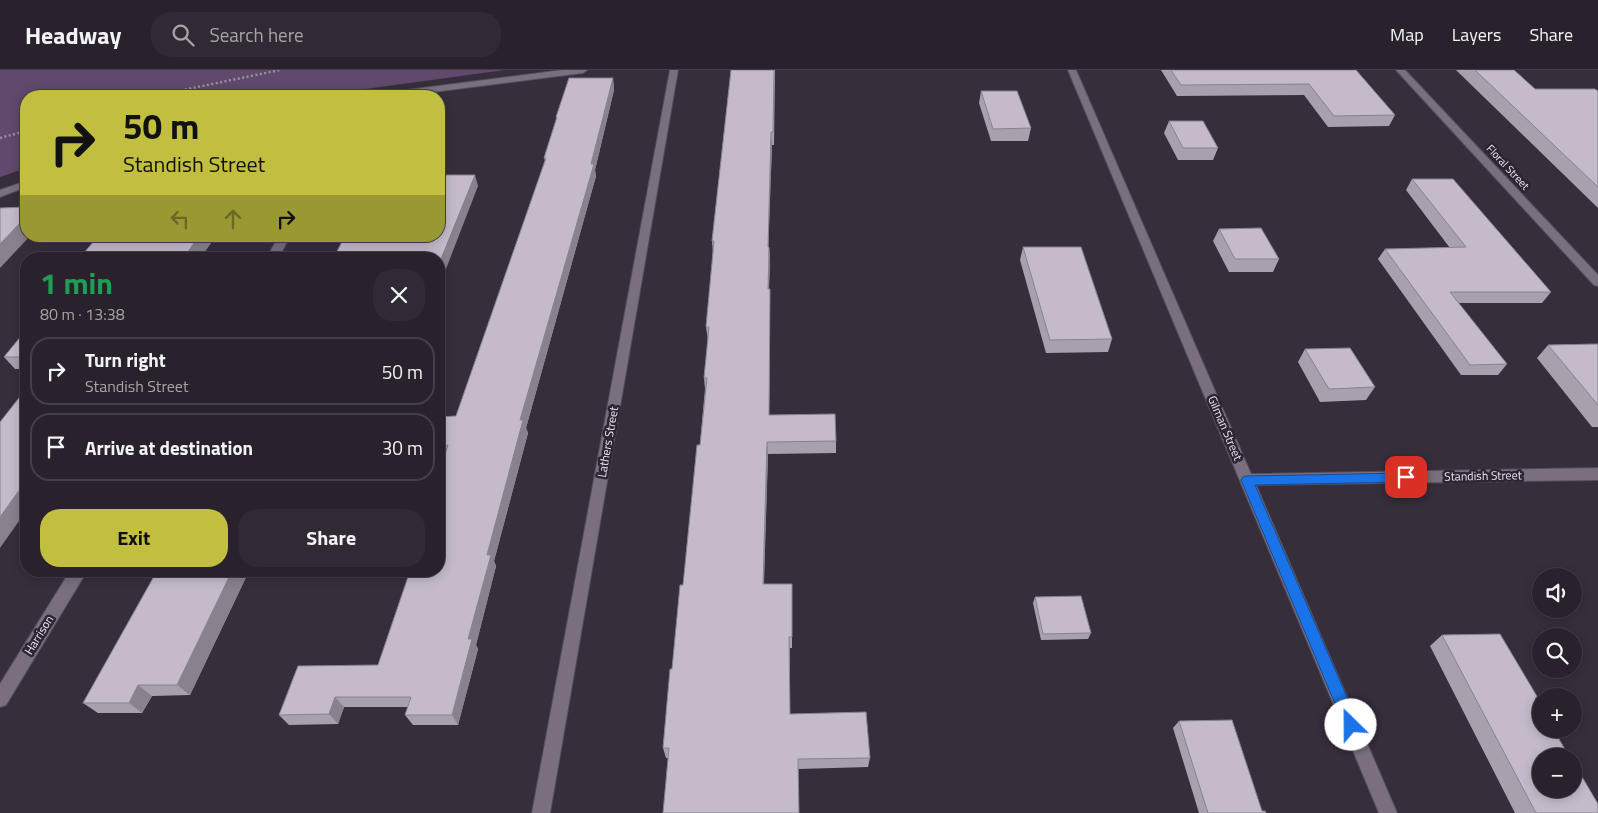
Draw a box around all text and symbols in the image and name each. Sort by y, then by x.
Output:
search box [151,12,501,57]
text: Headway [25,17,121,53]
text: Search here [209,20,304,49]
icon: search [169,21,197,49]
text: Map [1390,21,1424,48]
text: Layers [1452,21,1501,48]
text: Share [1529,21,1573,48]
text: 50 m [123,99,199,153]
icon: right [40,110,105,175]
street label: Floral Street [1483,141,1533,193]
text: Standish Street [123,147,265,181]
icon: left [166,205,194,233]
icon: ahead [219,205,247,233]
icon: right [272,205,300,233]
text: 1 min [40,260,113,306]
button: close [373,269,425,321]
text: 80 m · 13:38 [40,302,125,326]
text: Turn right [85,345,166,374]
icon: right [42,357,70,385]
text: 50 m [382,357,423,386]
text: Standish Street [85,374,189,398]
street label: Gilman Street [1203,392,1248,464]
street label: Lathers Street [592,404,623,479]
icon: arrive [42,433,70,461]
text: Arrive at destination [85,433,253,462]
text: 30 m [382,433,423,462]
pin [1385,456,1427,498]
icon: arrive [1392,463,1420,491]
street label: Standish Street [1444,465,1523,486]
button: Exit [40,509,228,567]
button: Share [238,509,425,567]
map controls [1532,568,1582,798]
button: sound [1532,568,1582,618]
street label: Harrison [19,611,58,658]
button: search [1532,628,1582,678]
button: + [1532,688,1582,738]
position arrow [1324,698,1376,750]
button: − [1532,748,1582,798]

